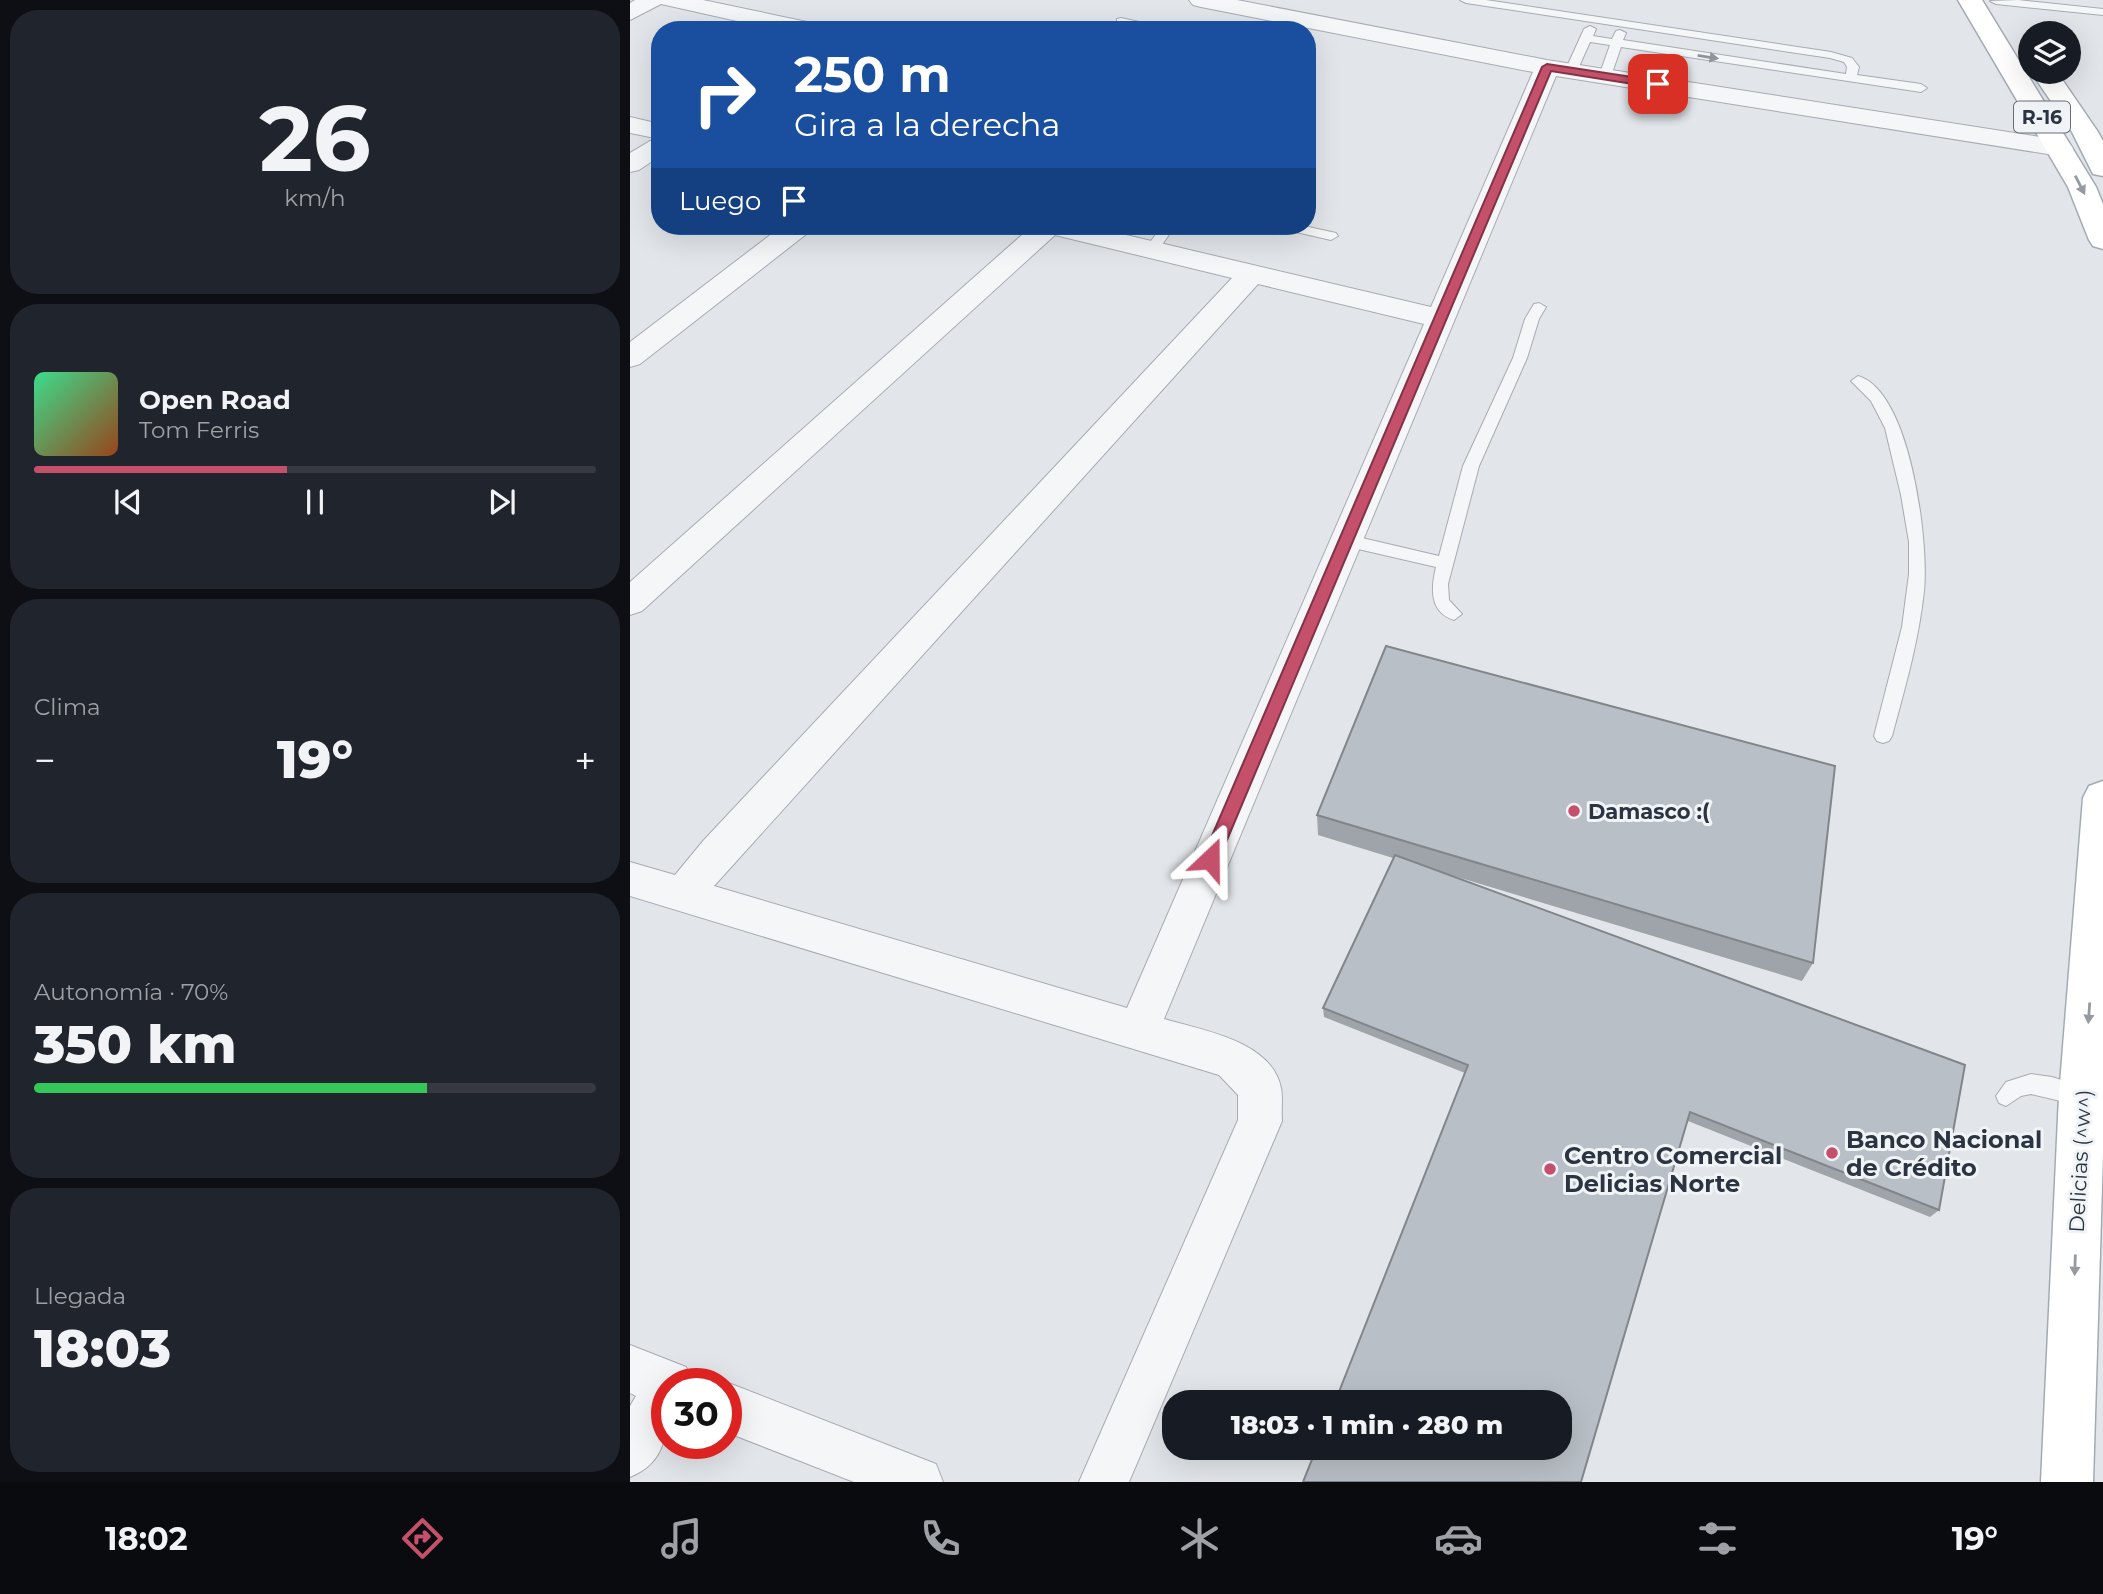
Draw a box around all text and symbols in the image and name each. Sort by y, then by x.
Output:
map controls [2018,21,2081,84]
button: layers [2018,21,2081,84]
text: 250 m [794,45,951,104]
icon: right [679,49,770,140]
one-way arrow [1697,51,1719,62]
pin [1628,54,1688,114]
icon: arrive [1639,65,1677,103]
text: 26 [259,83,371,194]
road number: R-16 [2014,102,2070,132]
text: Gira a la derecha [794,105,1060,144]
one-way arrow [2075,175,2086,195]
icon: arrive [775,182,813,220]
text: km/h [284,184,346,212]
text: Luego [679,185,761,217]
text: Open Road [139,384,291,416]
text: Tom Ferris [139,416,259,444]
icon: previous [109,483,147,521]
icon: pause [296,483,334,521]
icon: next [483,483,521,521]
text: Clima [34,693,101,721]
text: 19° [277,728,353,791]
text: − [34,737,56,784]
text: + [574,737,596,784]
place label: Damasco :( [1588,799,1710,824]
marker: Damasco :( [1566,803,1582,819]
position arrow [1173,822,1247,896]
text: Autonomía · 70% [34,978,228,1006]
one-way arrow [2083,1002,2094,1024]
text: 350 km [34,1013,237,1076]
street label: Delicias (^w^) [2064,1089,2096,1233]
place label: Banco Nacional de Crédito [1846,1125,2042,1182]
place label: Centro Comercial Delicias Norte [1564,1141,1782,1198]
marker: Banco Nacional de Crédito [1824,1145,1840,1161]
marker: Centro Comercial Delicias Norte [1542,1161,1558,1177]
one-way arrow [2070,1254,2081,1276]
text: Llegada [34,1282,126,1310]
text: 18:03 [34,1317,171,1380]
speed limit sign: 30 [651,1368,742,1459]
text: 18:03 · 1 min · 280 m [1231,1409,1503,1441]
icon: directions [398,1514,447,1563]
icon: music [657,1514,706,1563]
icon: phone [916,1514,965,1563]
icon: climate [1175,1514,1224,1563]
icon: car [1434,1514,1483,1563]
icon: filters [1693,1514,1742,1563]
text: 18:02 [105,1519,188,1558]
text: 19° [1952,1519,1998,1558]

